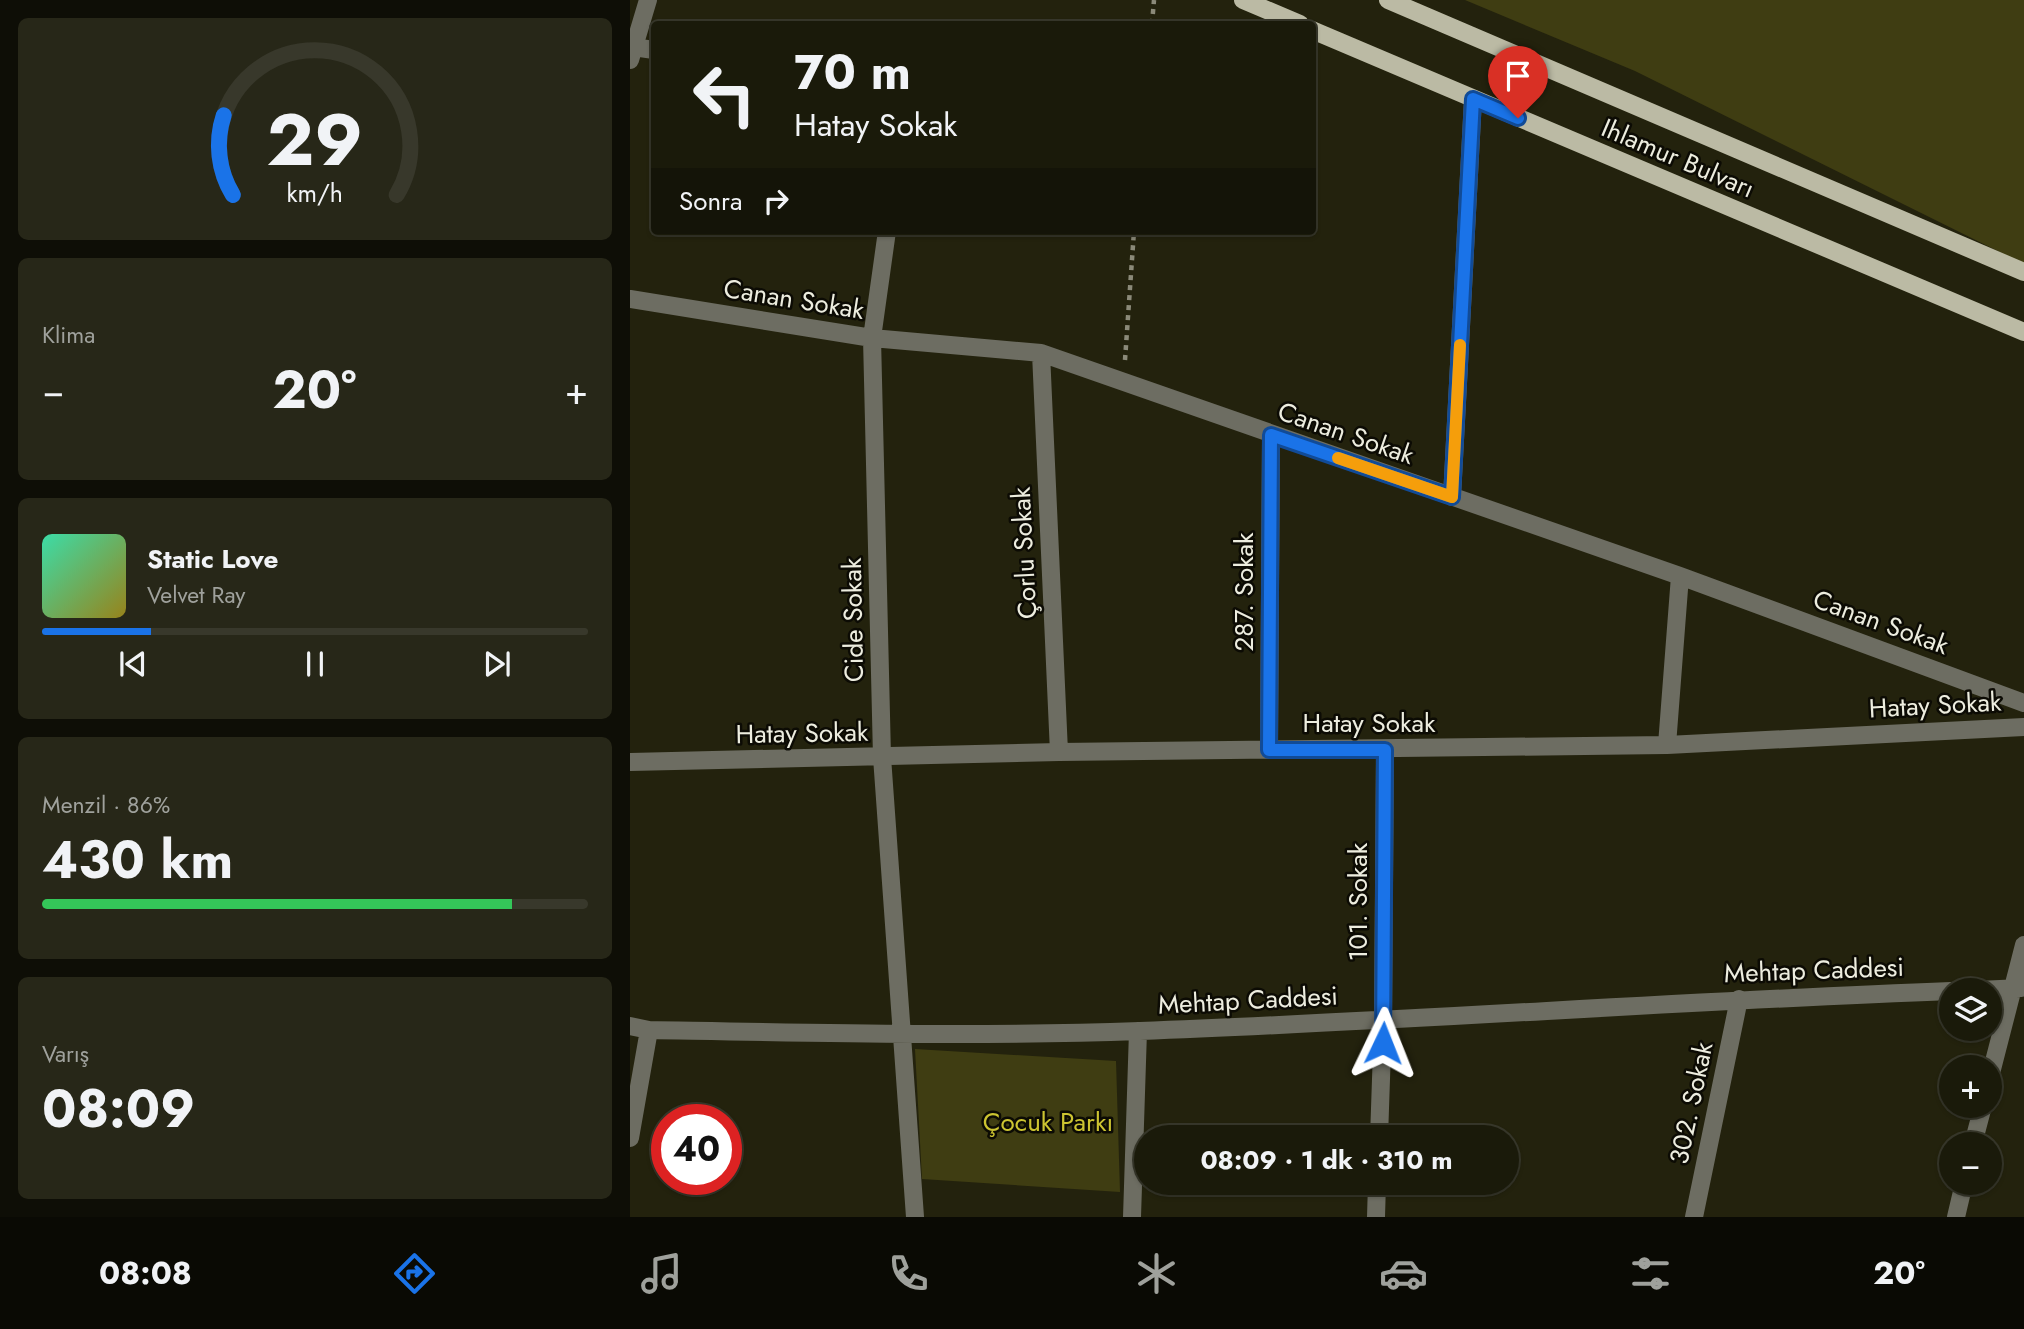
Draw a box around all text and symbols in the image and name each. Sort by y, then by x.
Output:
text: 70 m [794,37,911,107]
pin [1488,46,1548,118]
icon: left [679,49,770,140]
icon: arrive [1499,57,1537,95]
text: 29 [267,87,363,192]
text: Hatay Sokak [794,102,957,148]
street label: Ihlamur Bulvarı [1596,109,1760,207]
text: km/h [287,175,343,211]
text: Sonra [679,182,743,220]
icon: right [757,182,795,220]
street label: Canan Sokak [721,269,868,329]
text: Klima [42,318,95,352]
text: 20° [273,352,357,428]
text: − [42,363,64,418]
text: + [565,363,588,418]
street label: Canan Sokak [1273,392,1420,474]
street label: Çorlu Sokak [1002,485,1046,620]
street label: 287. Sokak [1225,532,1263,652]
text: Static Love [147,540,279,578]
street label: Cide Sokak [833,557,873,683]
text: Velvet Ray [147,578,245,612]
street label: Canan Sokak [1808,580,1955,664]
icon: previous [114,645,152,683]
icon: pause [296,645,334,683]
icon: next [478,645,516,683]
street label: Hatay Sokak [1868,683,2003,727]
street label: Hatay Sokak [1303,704,1436,742]
street label: Hatay Sokak [735,713,869,753]
text: Menzil · 86% [42,788,170,822]
text: 430 km [42,822,233,898]
street label: 101. Sokak [1339,842,1377,961]
street label: Mehtap Caddesi [1723,948,1905,992]
street label: Mehtap Caddesi [1157,976,1339,1024]
map controls [1939,978,2002,1195]
button: layers [1939,978,2002,1041]
position arrow [1346,1006,1420,1080]
text: Varış [42,1037,89,1071]
street label: 302. Sokak [1660,1038,1723,1168]
button: + [1939,1055,2002,1118]
text: 08:09 [42,1071,195,1147]
park label: Çocuk Parkı [983,1103,1113,1141]
speed limit sign: 40 [651,1104,742,1195]
button: − [1939,1132,2002,1195]
text: 08:09 · 1 dk · 310 m [1200,1141,1453,1179]
icon: directions [390,1249,439,1298]
icon: music [637,1249,686,1298]
icon: phone [884,1249,933,1298]
icon: climate [1132,1249,1181,1298]
icon: car [1379,1249,1428,1298]
icon: filters [1626,1249,1675,1298]
text: 08:08 [99,1250,192,1296]
text: 20° [1873,1250,1925,1296]

